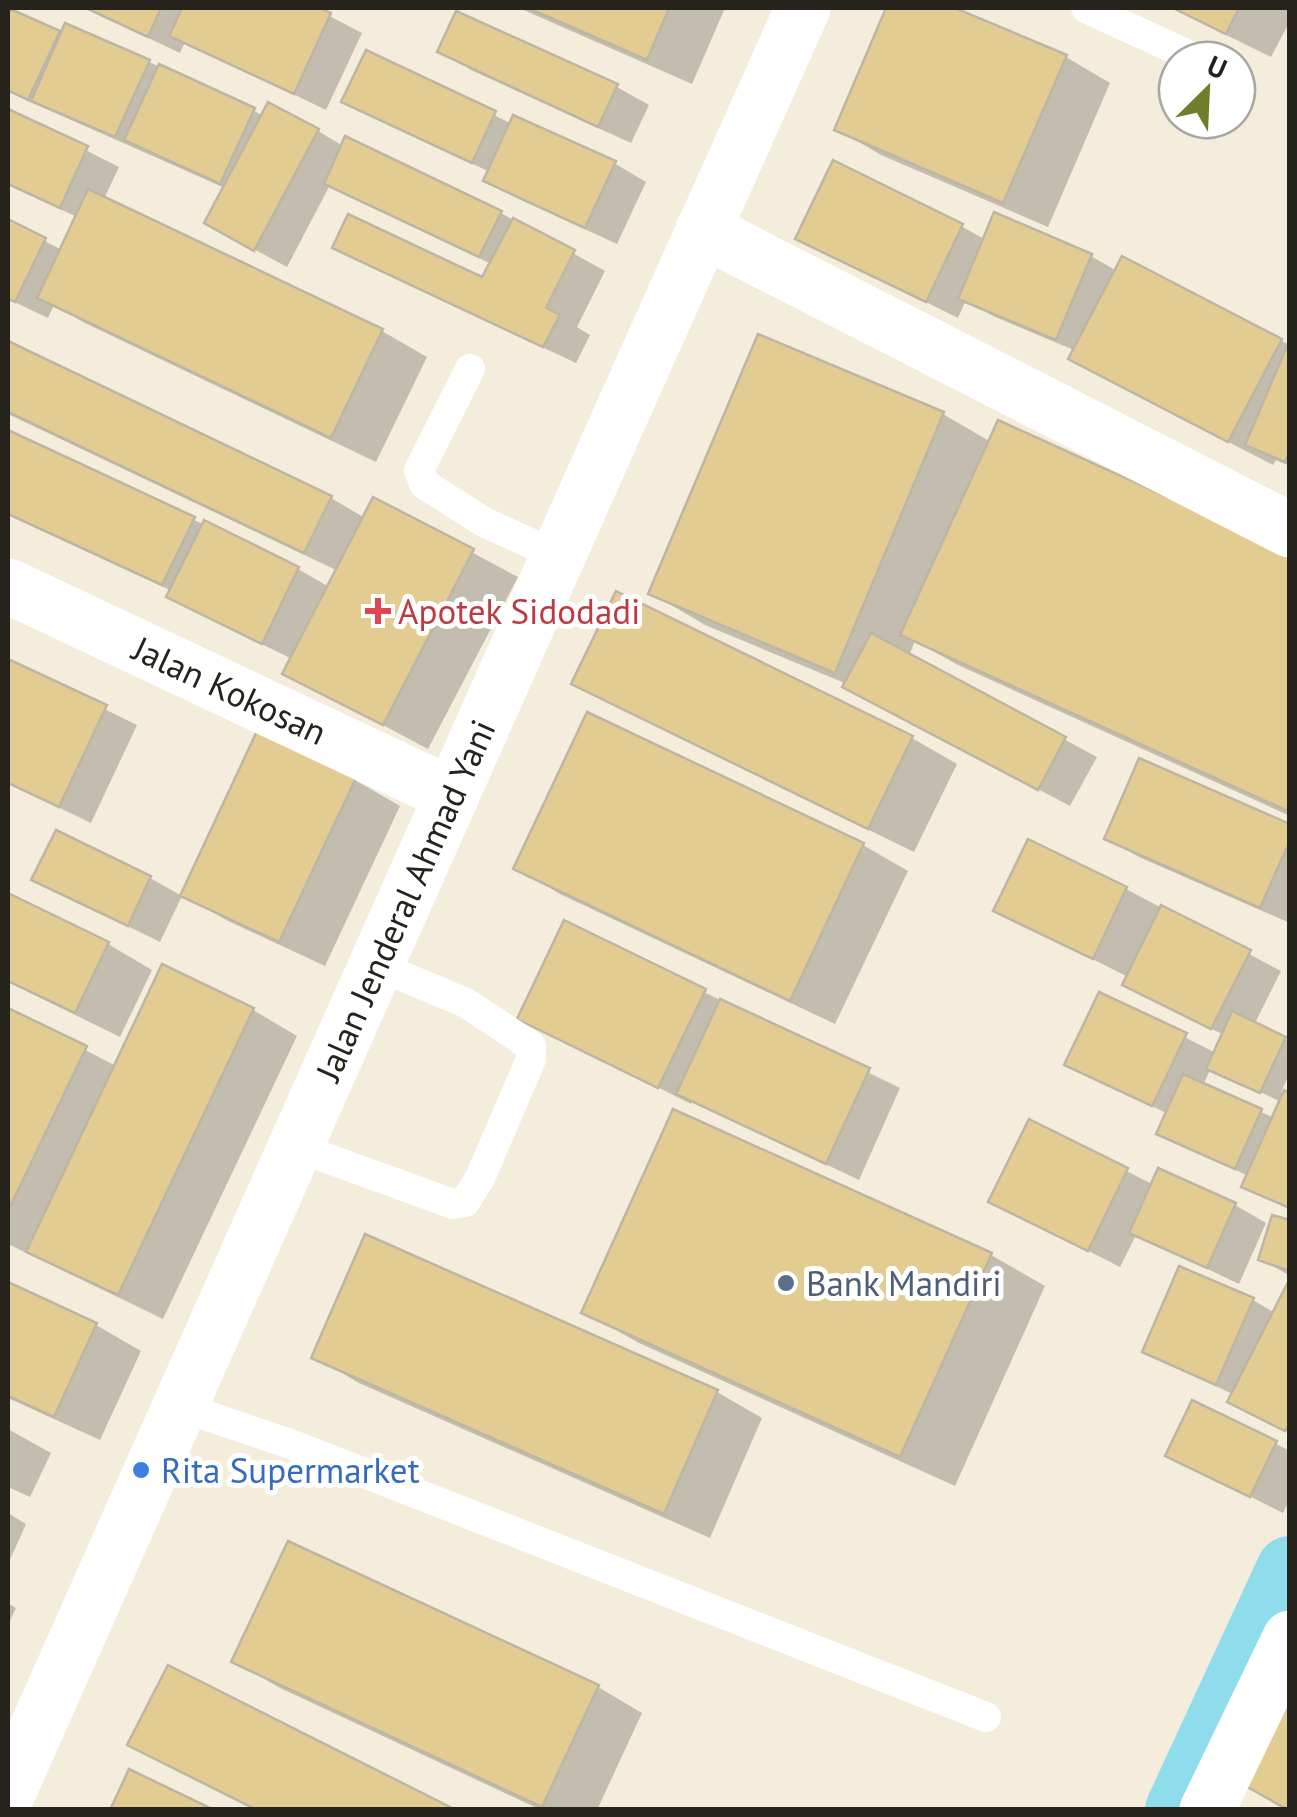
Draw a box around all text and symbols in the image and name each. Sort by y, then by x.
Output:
north arrow [1157,40,1257,140]
text: U [1202,46,1233,87]
place label: Apotek Sidodadi [398,588,640,634]
marker: Apotek Sidodadi [367,600,389,622]
street label: Jalan Kokosan [124,624,334,755]
street label: Jalan Jenderal Ahmad Yani [304,712,505,1090]
place label: Bank Mandiri [806,1260,1002,1306]
marker: Bank Mandiri [775,1272,797,1294]
place label: Rita Supermarket [161,1447,420,1493]
marker: Rita Supermarket [130,1459,152,1481]

